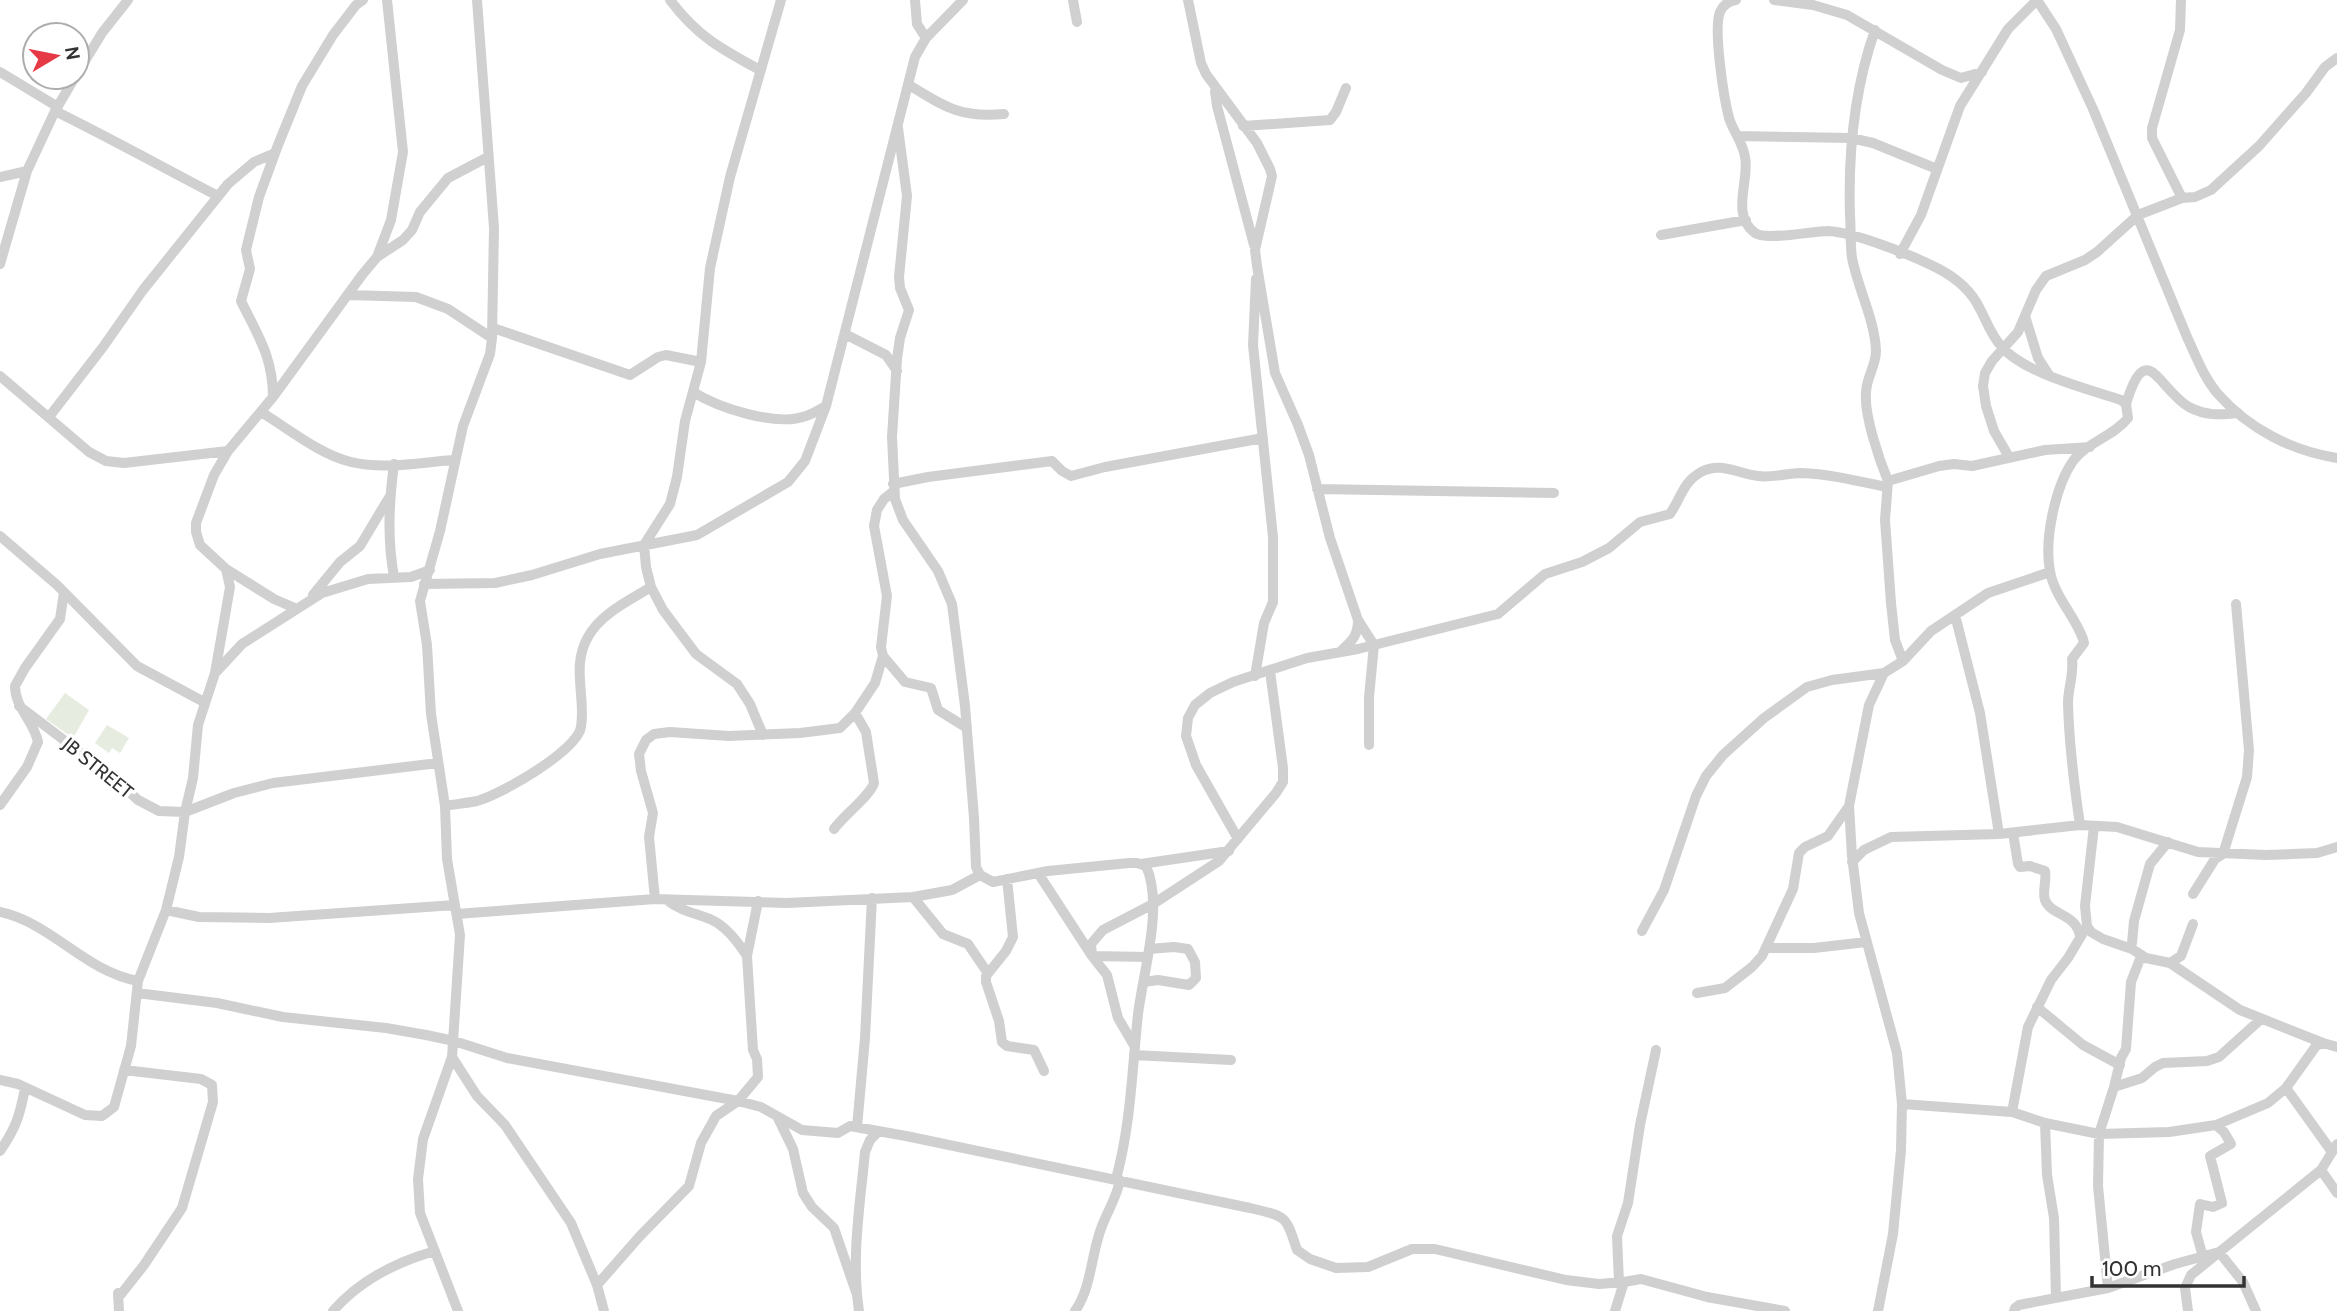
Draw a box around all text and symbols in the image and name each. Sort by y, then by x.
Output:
north arrow [21,21,91,91]
text: N [60,45,85,62]
street label: JB STREET [57,732,138,803]
scale bar [2092,1244,2244,1288]
text: 100 m [2102,1256,2161,1281]

